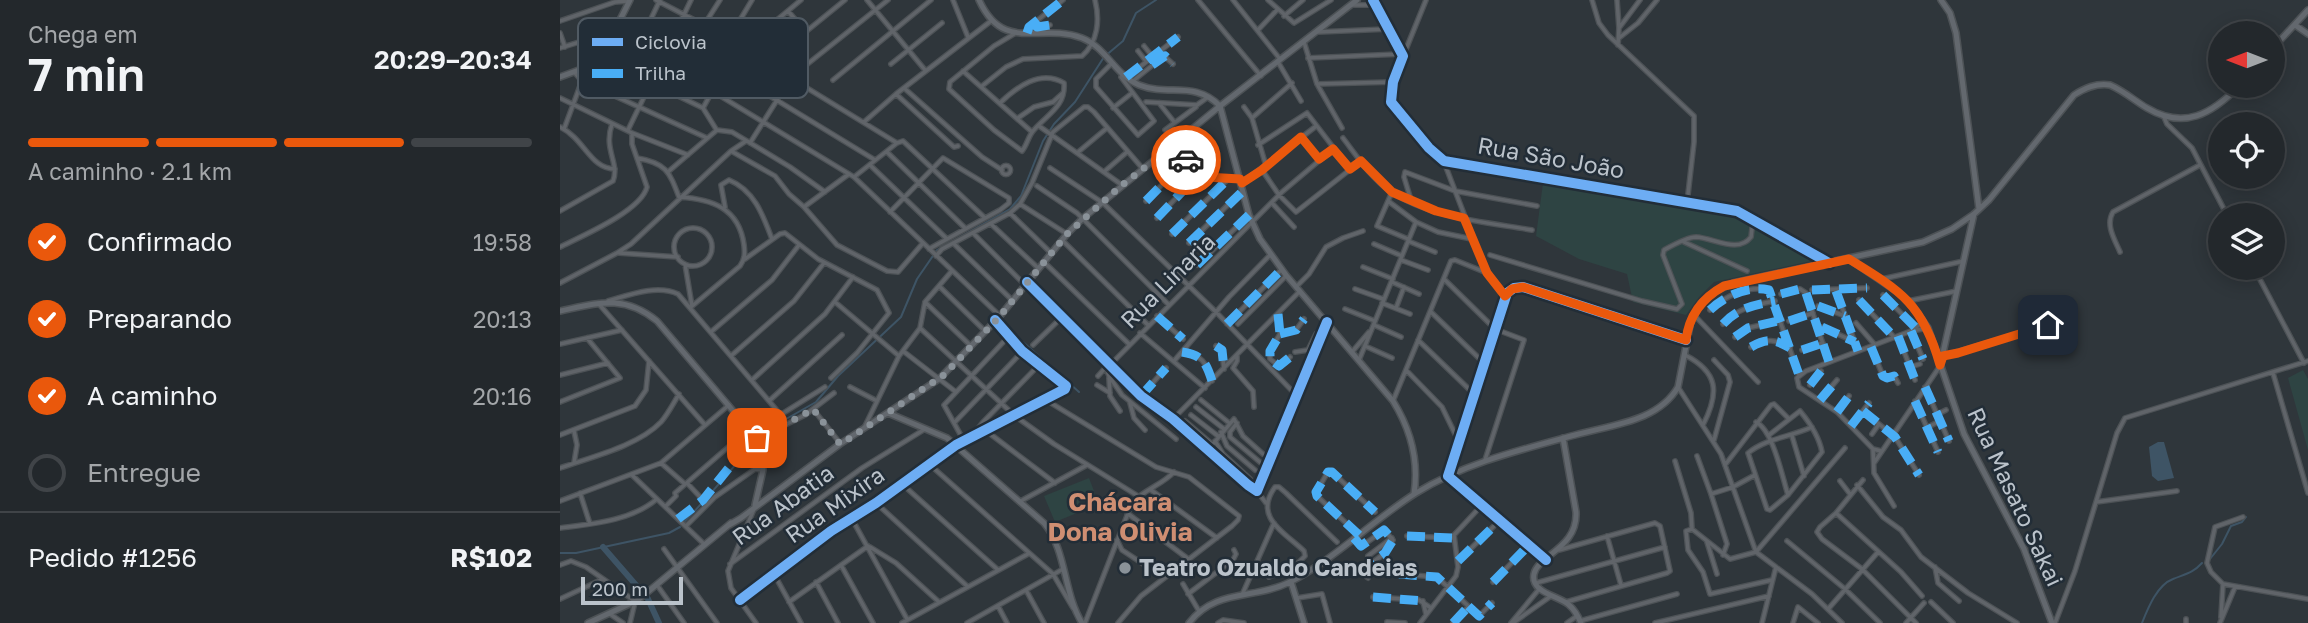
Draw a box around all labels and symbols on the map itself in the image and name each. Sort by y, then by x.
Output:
legend [578,18,808,98]
north arrow [2208,21,2286,98]
text: Ciclovia [635,30,707,53]
text: Trilha [635,61,686,84]
courier [1151,125,1221,195]
street label: Rua São João [1476,130,1627,184]
street label: Rua Linaria [1114,227,1220,333]
pin [2018,295,2078,355]
street label: Rua Masato Sakai [1962,403,2070,590]
pin [727,408,787,468]
street label: Rua Abatia [726,458,839,550]
street label: Rua Mixira [780,460,889,548]
district label: Chácara Dona Olivia [1047,486,1193,547]
place label: Teatro Ozualdo Candeias [1139,553,1418,581]
marker: Teatro Ozualdo Candeias [1117,560,1133,576]
scale bar [581,574,682,606]

